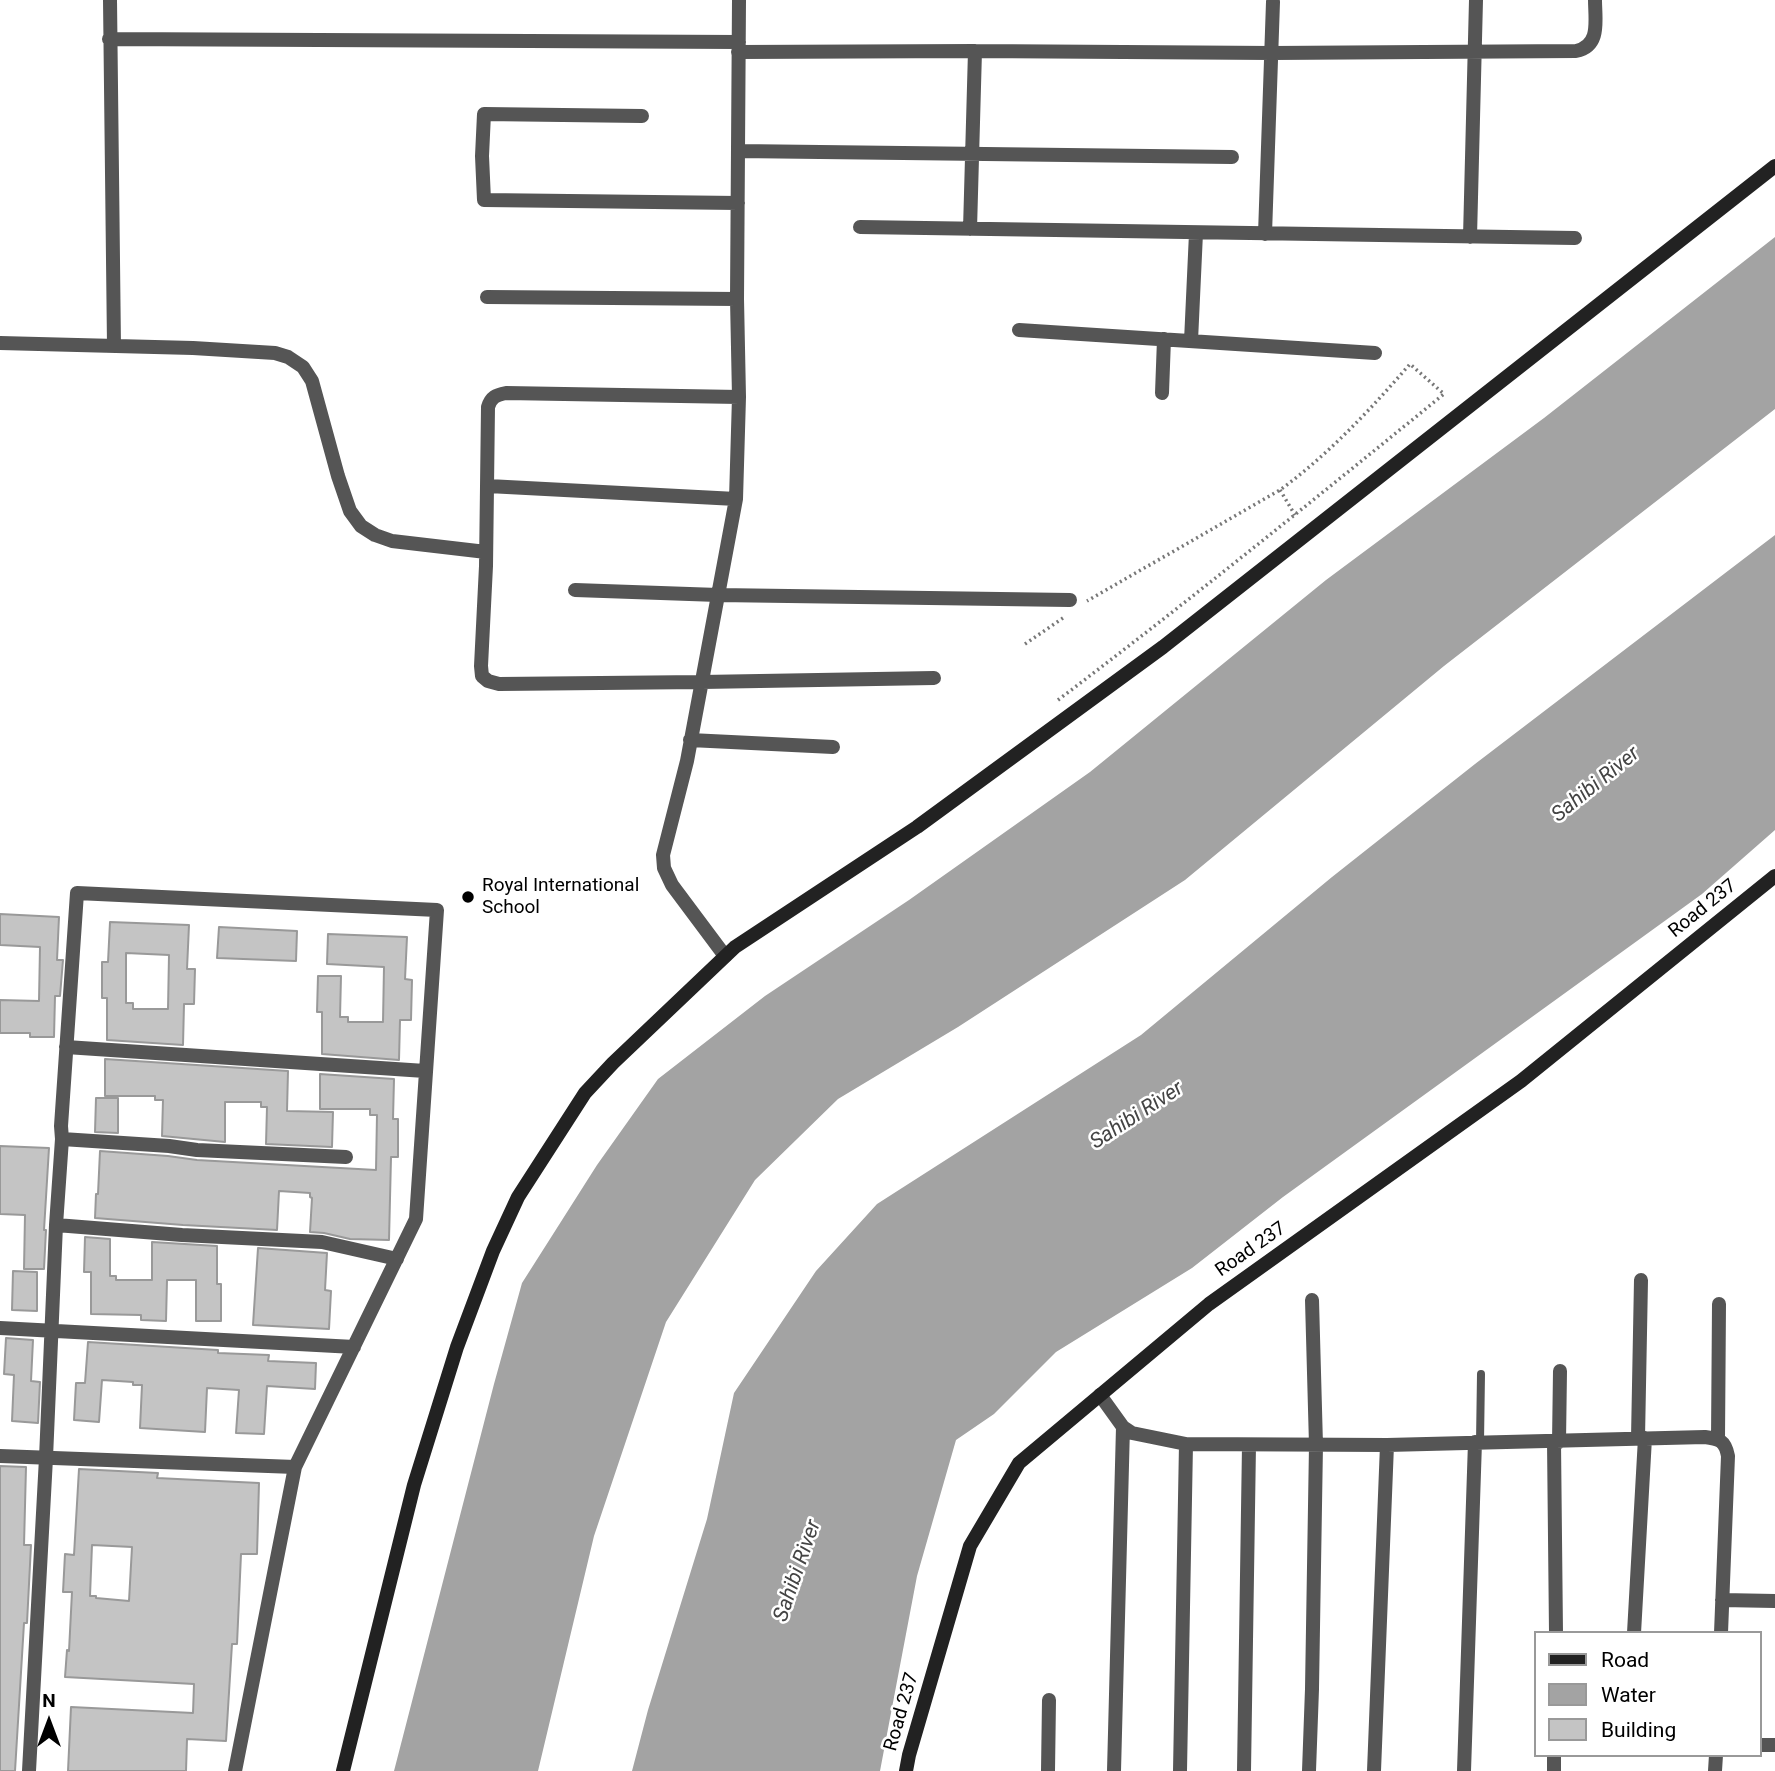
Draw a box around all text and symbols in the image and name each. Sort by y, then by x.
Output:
water label: Sahibi River [1547,742,1645,828]
place label: Royal International School [482,875,639,919]
street label: Road 237 [1665,875,1741,943]
marker: Royal International School [460,889,476,905]
water label: Sahibi River [1086,1077,1188,1155]
street label: Road 237 [1212,1218,1290,1282]
water label: Sahibi River [769,1517,827,1625]
legend [1534,1631,1761,1757]
text: Road [1601,1648,1649,1672]
street label: Road 237 [880,1670,924,1754]
text: Water [1601,1683,1656,1707]
north arrow [14,1687,84,1757]
text: N [42,1689,56,1712]
text: Building [1601,1718,1676,1742]

